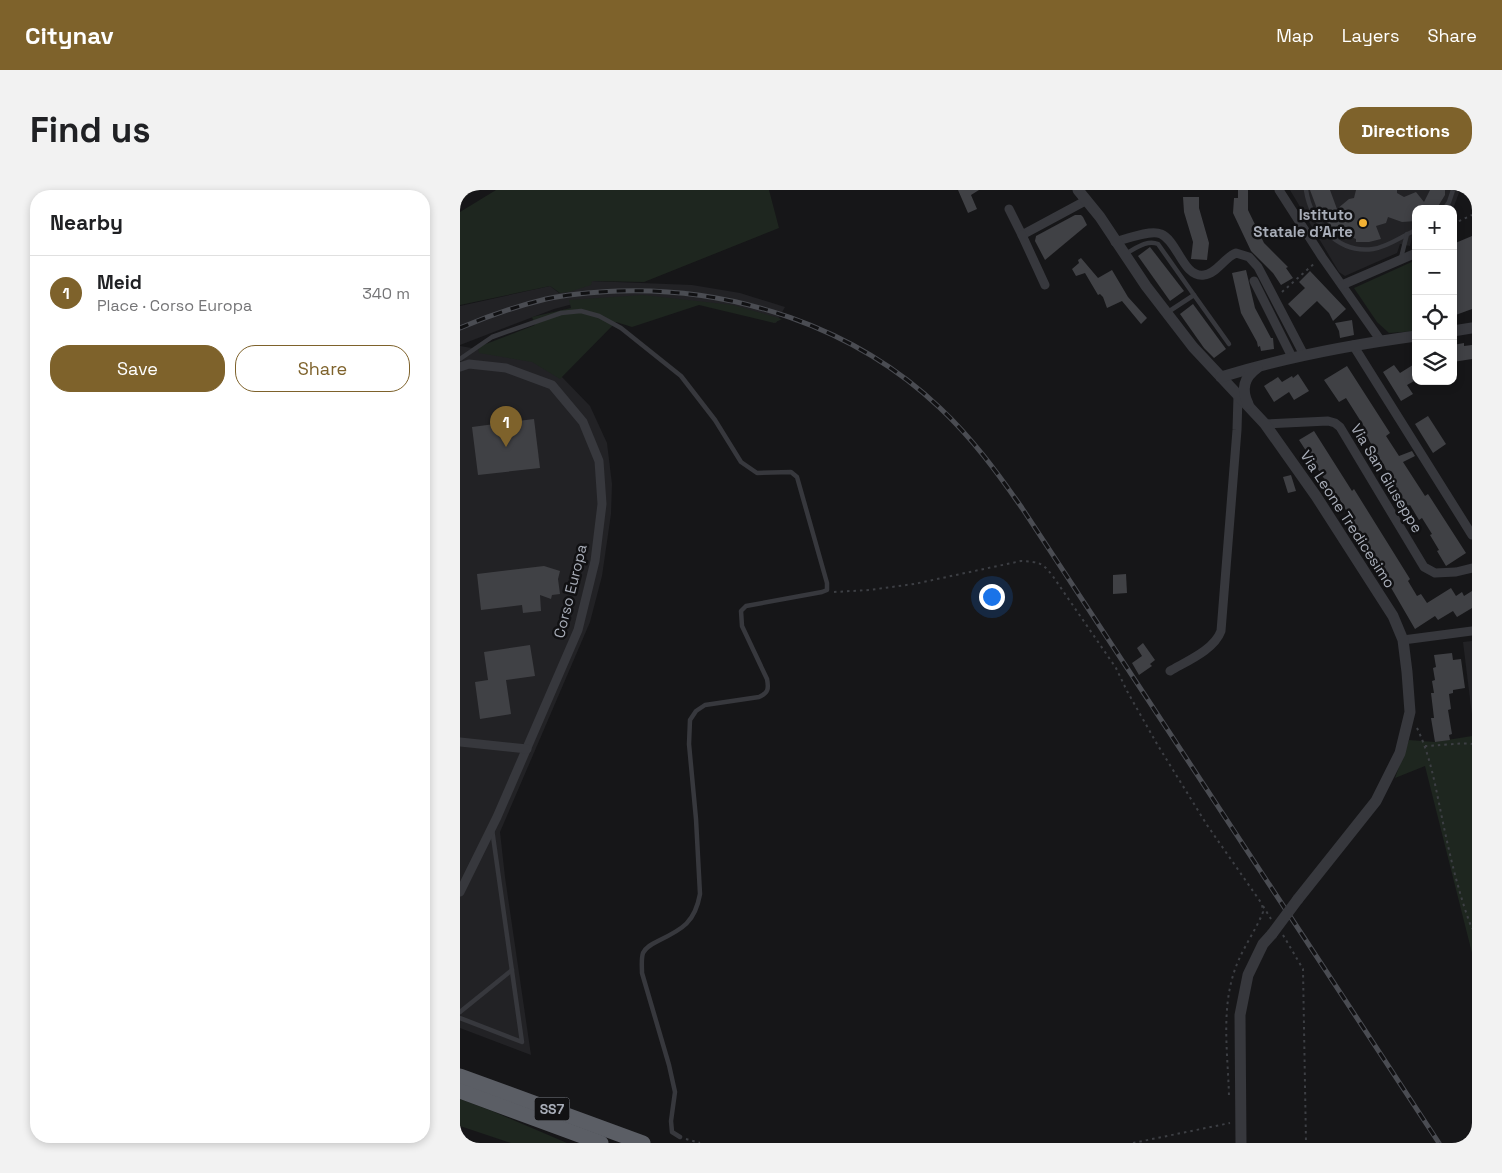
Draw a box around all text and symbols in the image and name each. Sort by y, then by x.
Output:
text: Citynav [25,20,114,51]
text: Map [1276,24,1314,47]
text: Layers [1342,24,1399,47]
text: Share [1427,24,1477,47]
button: Directions [1339,107,1472,154]
text: Find us [30,108,151,152]
place label: Istituto Statale d'Arte [1253,205,1353,241]
map controls [1412,205,1457,385]
button: + [1412,205,1457,250]
text: Nearby [50,209,123,236]
marker: Istituto Statale d'Arte [1357,217,1369,229]
button: − [1412,250,1457,295]
text: Meid [97,270,142,295]
text: 1 [62,283,70,304]
text: 340 m [362,283,410,304]
text: Place · Corso Europa [97,295,252,316]
button: locate [1412,295,1457,340]
button: layers [1412,340,1457,385]
button: Save [50,345,225,392]
button: Share [235,345,410,392]
pin: 1 [490,406,522,447]
street label: Via San Giuseppe [1347,420,1427,536]
street label: Via Leone Tredicesimo [1296,447,1400,591]
street label: Corso Europa [549,542,591,640]
your location [979,584,1005,610]
road number: SS7 [534,1098,570,1121]

